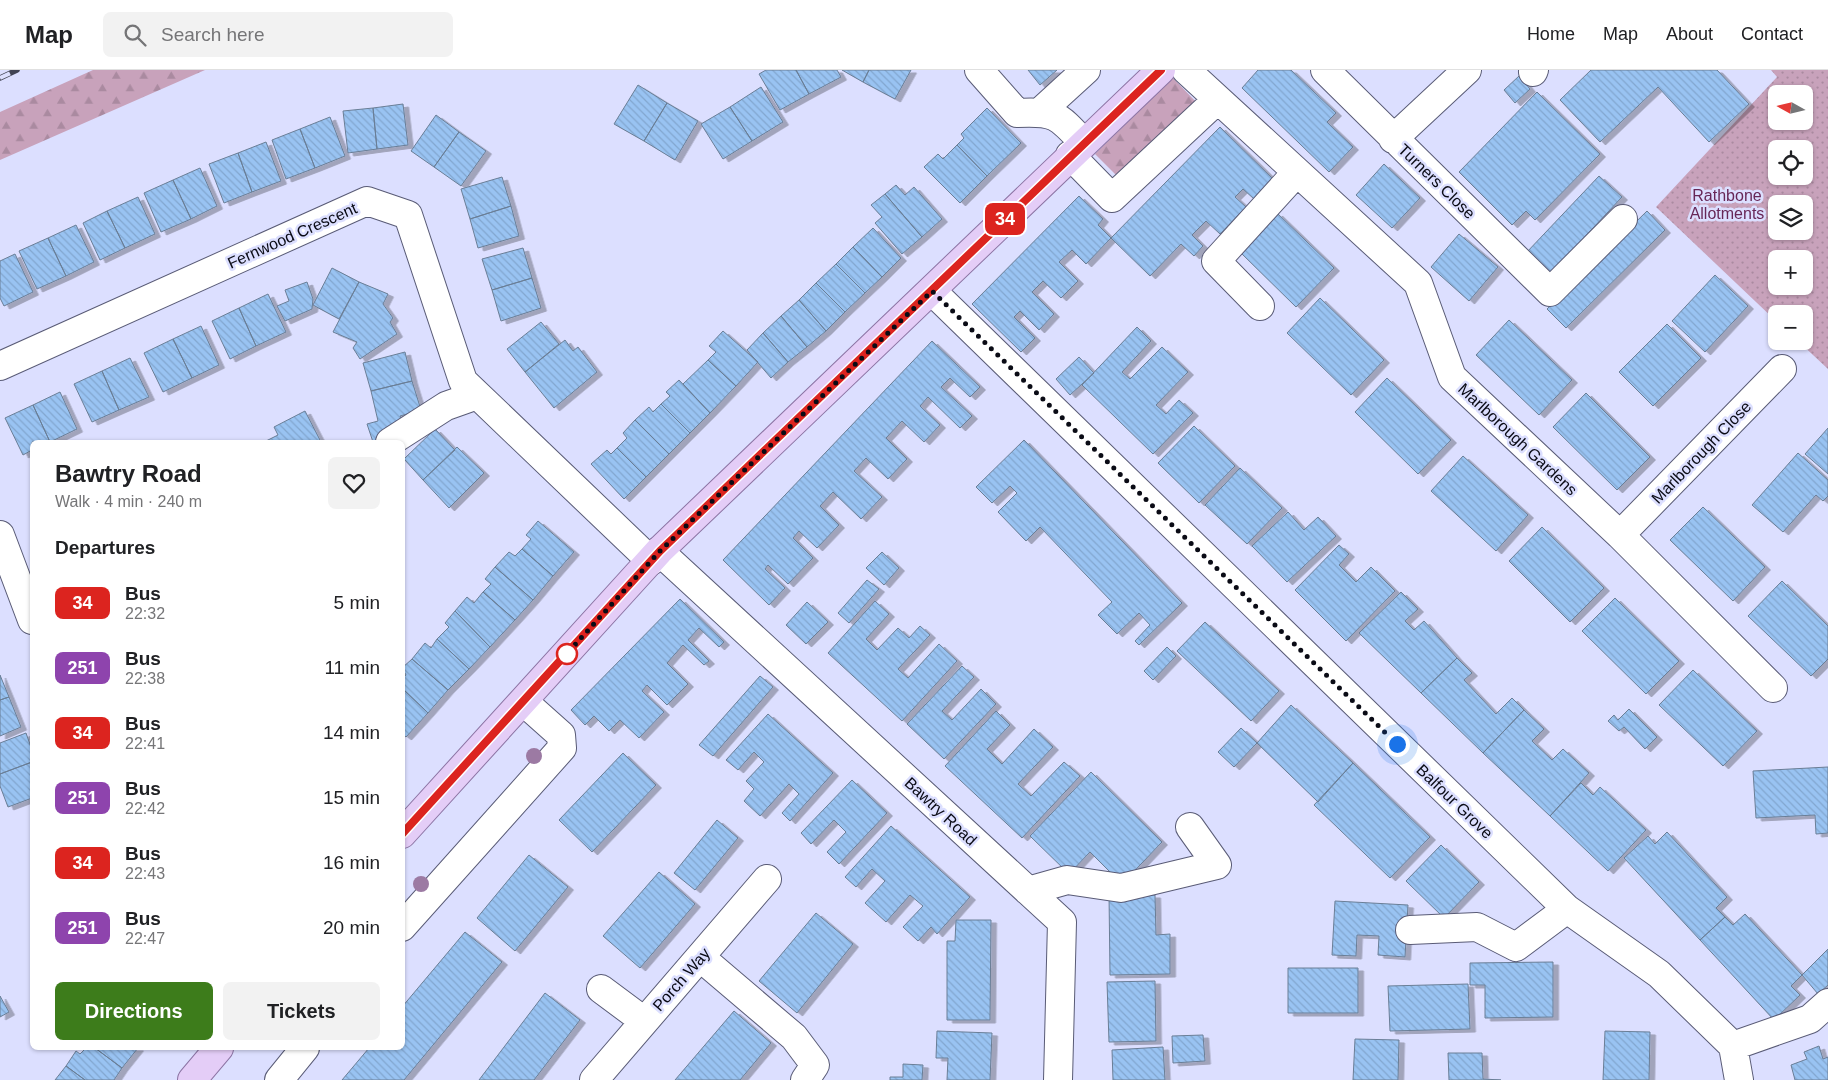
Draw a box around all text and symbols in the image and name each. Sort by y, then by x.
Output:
search box [103,12,453,57]
text: Map [25,21,73,48]
icon: search [121,21,149,49]
text: Search here [161,24,265,45]
text: Home [1527,24,1575,44]
text: Map [1603,24,1638,44]
text: About [1666,24,1713,44]
text: Contact [1741,24,1803,44]
north arrow [1768,85,1812,130]
map controls [1768,85,1813,350]
button: locate [1768,140,1813,185]
street label: Turners Close [1395,141,1479,222]
park label: Rathbone Allotments [1690,187,1764,222]
button: layers [1768,195,1813,240]
street label: Fernwood Crescent [225,199,360,272]
line badge: 34 [982,203,1028,235]
text: 34 [995,209,1015,229]
button: + [1768,250,1813,295]
button: − [1768,305,1813,350]
street label: Marlborough Gardens [1455,380,1580,499]
street label: Marlborough Close [1648,398,1754,507]
button: heart [328,457,380,509]
text: Bawtry Road [55,460,202,487]
text: Walk · 4 min · 240 m [55,493,202,510]
text: Departures [55,537,155,558]
text: Bus [125,583,161,604]
text: 5 min [334,592,380,613]
text: 34 [72,593,93,613]
text: 22:32 [125,605,165,622]
unlabelled marker [556,643,578,665]
text: Bus [125,648,161,669]
text: 11 min [324,657,380,678]
text: 251 [67,658,98,678]
text: 22:38 [125,670,165,687]
text: Bus [125,713,161,734]
text: 14 min [323,722,380,743]
text: 34 [72,723,93,743]
your location [1385,732,1410,757]
text: 22:41 [125,735,165,752]
street label: Balfour Grove [1413,761,1496,842]
street label: Bawtry Road [901,774,980,849]
text: Bus [125,778,161,799]
text: 15 min [323,787,380,808]
text: 251 [67,788,98,808]
text: 22:42 [125,800,165,817]
text: Bus [125,843,161,864]
text: 16 min [323,852,380,873]
text: 34 [72,853,93,873]
text: 22:43 [125,865,165,882]
text: Bus [125,908,161,929]
text: 20 min [323,917,380,938]
text: 251 [67,918,98,938]
text: 22:47 [125,930,165,947]
street label: Porch Way [649,944,713,1014]
button: Directions [55,982,213,1040]
button: Tickets [223,982,380,1040]

